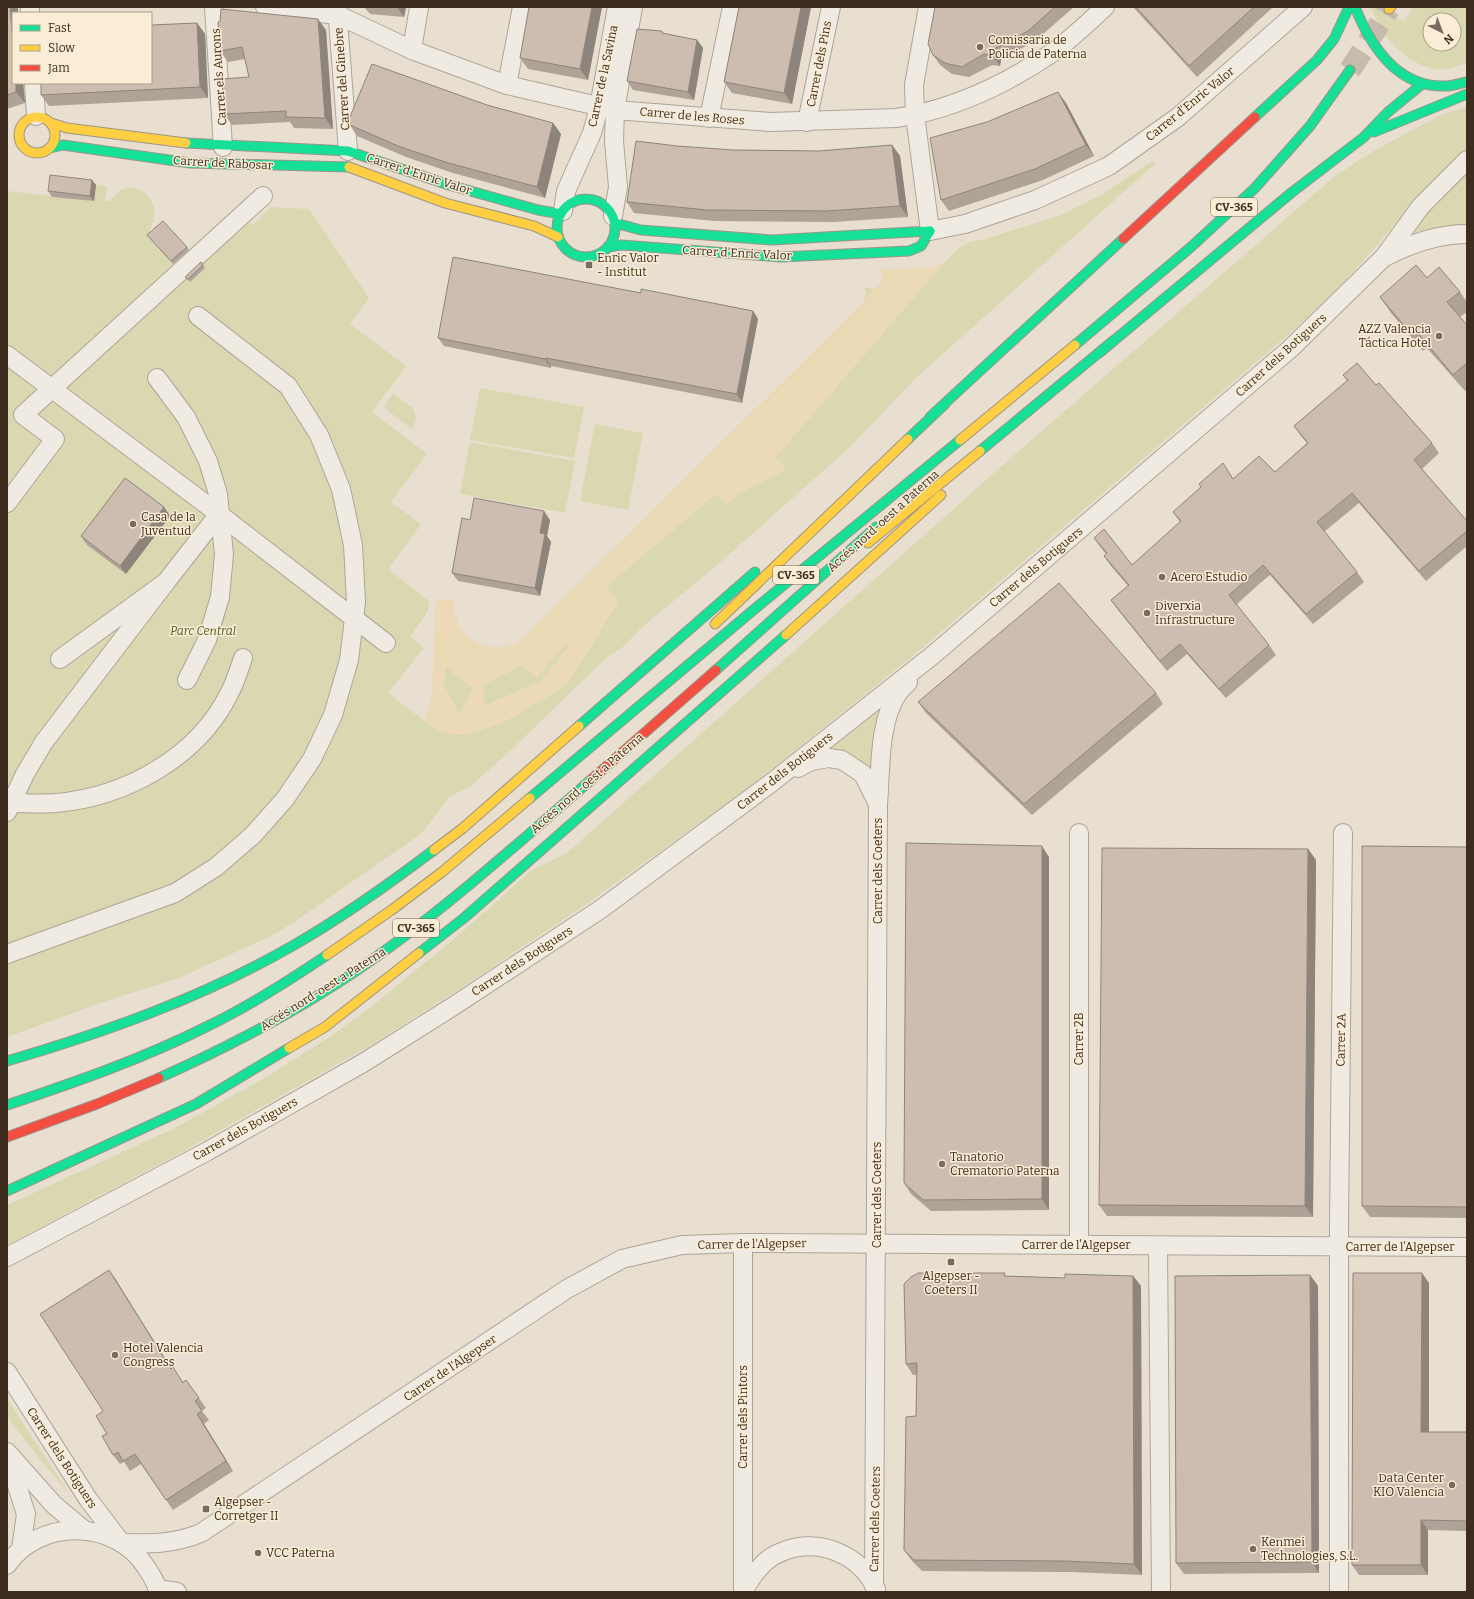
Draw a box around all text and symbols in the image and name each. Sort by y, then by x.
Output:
legend [12,12,152,84]
north arrow [1422,12,1462,52]
street label: Carrer dels Pins [804,19,834,108]
text: Fast [48,21,72,35]
street label: Carrer de la Savina [585,23,621,128]
street label: Carrer del Ginebre [331,27,353,131]
street label: Carrer els Aurons [209,28,229,126]
text: N [1440,31,1456,47]
place label: Comissaria de Policia de Paterna [988,33,1087,61]
text: Slow [48,41,75,55]
marker: Comissaria de Policia de Paterna [975,42,985,52]
text: Jam [47,61,70,75]
street label: Carrer d'Enric Valor [1143,64,1238,144]
street label: Carrer de les Roses [639,104,745,128]
street label: Carrer d'Enric Valor [365,150,474,198]
street label: Carrer de Rabosar [173,153,274,173]
road number: CV-365 [1211,198,1257,216]
street label: Carrer d'Enric Valor [682,243,793,263]
place label: Enric Valor - Institut [597,251,659,279]
marker: Enric Valor - Institut [584,260,594,270]
street label: Carrer dels Botiguers [1233,310,1330,400]
place label: AZZ Valencia Táctica Hotel [1358,322,1432,350]
marker: AZZ Valencia Táctica Hotel [1434,331,1444,341]
street label: Accés nord-oest a Paterna [824,467,942,575]
place label: Casa de la Juventud [140,510,196,538]
marker: Casa de la Juventud [128,519,138,529]
street label: Carrer dels Botiguers [986,524,1086,610]
road number: CV-365 [773,566,819,584]
place label: Acero Estudio [1170,570,1248,584]
marker: Acero Estudio [1157,572,1167,582]
place label: Diverxia Infrastructure [1155,599,1235,627]
marker: Diverxia Infrastructure [1142,608,1152,618]
park label: Parc Central [170,624,236,638]
street label: Carrer dels Botiguers [734,729,836,813]
street label: Accés nord-oest a Paterna [528,730,647,836]
street label: Carrer dels Coeters [871,818,885,924]
road number: CV-365 [393,919,439,937]
street label: Carrer dels Botiguers [469,923,575,999]
street label: Accés nord-oest a Paterna [258,944,389,1033]
street label: Carrer 2B [1072,1013,1086,1065]
street label: Carrer 2A [1334,1013,1348,1067]
street label: Carrer dels Botiguers [190,1094,300,1164]
street label: Carrer dels Coeters [870,1142,884,1248]
place label: Tanatorio Crematorio Paterna [950,1150,1060,1178]
marker: Tanatorio Crematorio Paterna [937,1159,947,1169]
street label: Carrer de l'Algepser [697,1236,807,1252]
street label: Carrer de l'Algepser [1021,1238,1131,1252]
street label: Carrer de l'Algepser [1345,1240,1455,1254]
marker: Algepser - Coeters II [946,1257,956,1267]
place label: Algepser - Coeters II [922,1269,980,1297]
street label: Carrer de l'Algepser [401,1331,500,1404]
place label: Hotel Valencia Congress [123,1341,204,1369]
marker: Hotel Valencia Congress [110,1350,120,1360]
street label: Carrer dels Pintors [736,1365,750,1469]
street label: Carrer dels Botiguers [24,1405,100,1511]
street label: Carrer dels Coeters [867,1465,883,1572]
place label: Data Center KIO Valencia [1373,1471,1445,1499]
marker: Data Center KIO Valencia [1447,1480,1457,1490]
place label: Algepser - Corretger II [214,1495,279,1523]
marker: Algepser - Corretger II [201,1504,211,1514]
place label: Kenmei Technologies, S.L. [1261,1535,1358,1563]
marker: Kenmei Technologies, S.L. [1248,1544,1258,1554]
place label: VCC Paterna [266,1546,335,1560]
marker: VCC Paterna [253,1548,263,1558]

